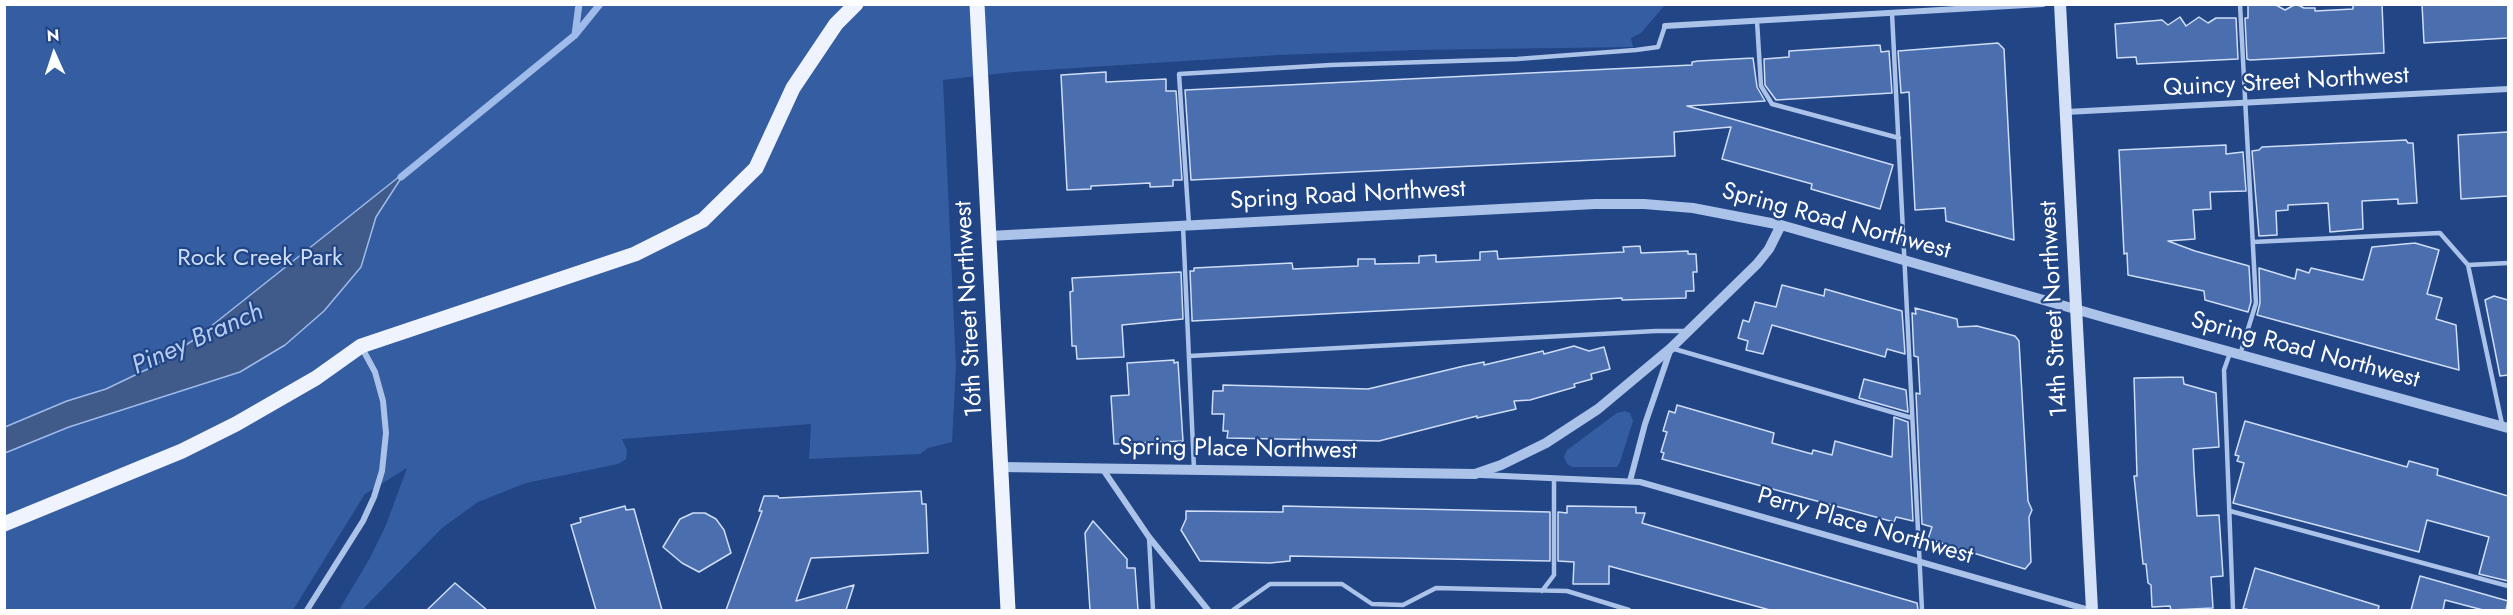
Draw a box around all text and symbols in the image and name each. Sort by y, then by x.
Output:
north arrow [24,24,84,84]
text: N [46,24,60,47]
street label: Quincy Street Northwest [2162,62,2410,104]
street label: Spring Road Northwest [1230,175,1466,217]
street label: Spring Road Northwest [1718,178,1954,266]
street label: 16th Street Northwest [950,200,990,418]
street label: 14th Street Northwest [2035,200,2075,418]
park label: Rock Creek Park [177,245,343,273]
water label: Piney Branch [127,297,269,383]
street label: Spring Road Northwest [2187,307,2423,395]
street label: Spring Place Northwest [1119,434,1357,466]
street label: Perry Place Northwest [1754,482,1976,572]

